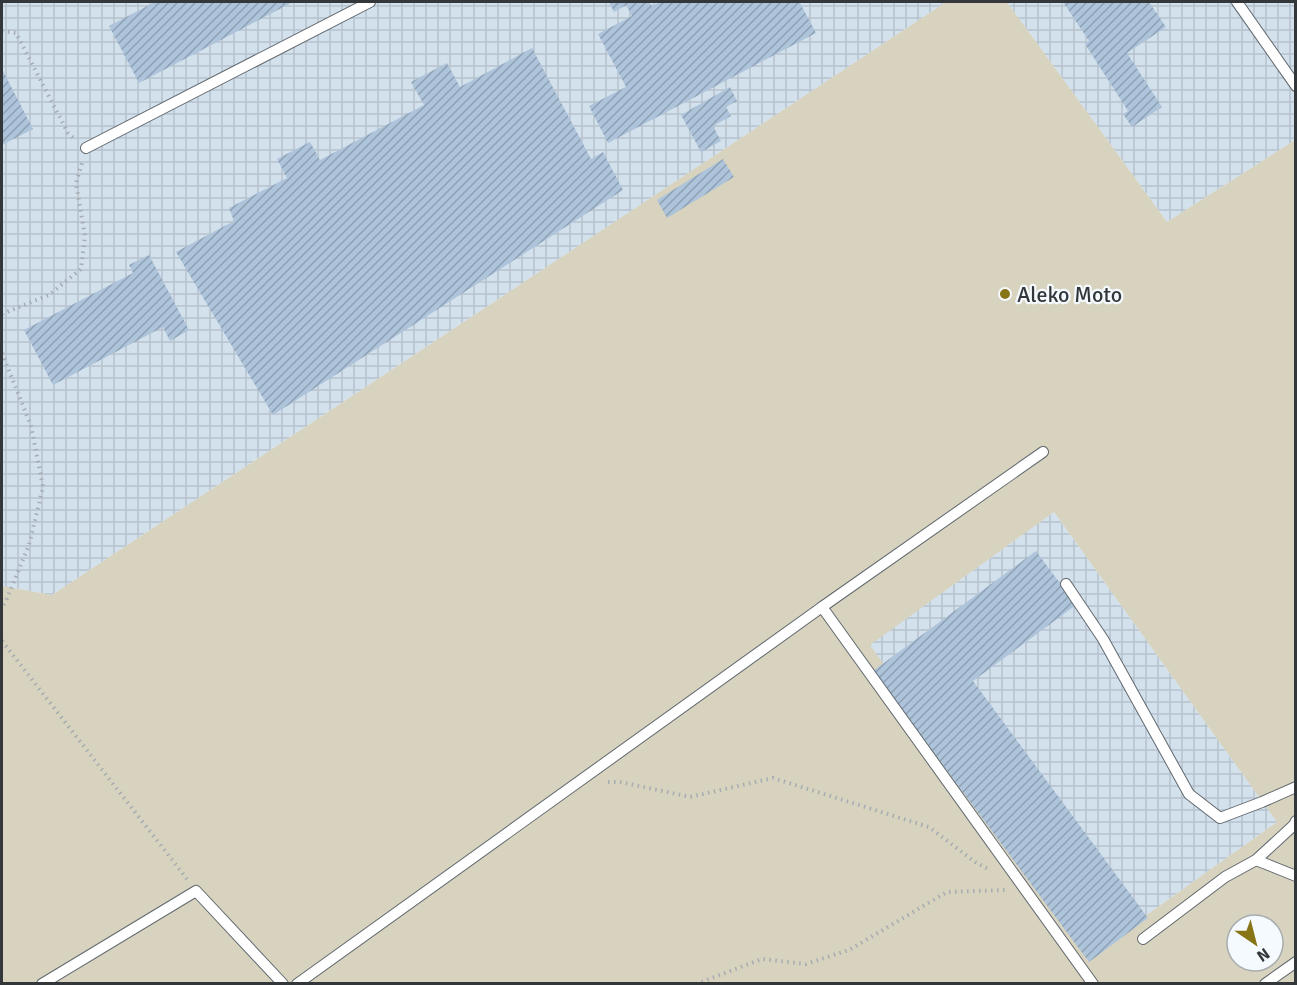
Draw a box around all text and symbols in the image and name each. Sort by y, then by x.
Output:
place label: Aleko Moto [1017,281,1122,308]
marker: Aleko Moto [998,287,1012,301]
north arrow [1225,913,1285,973]
text: N [1253,943,1273,966]

